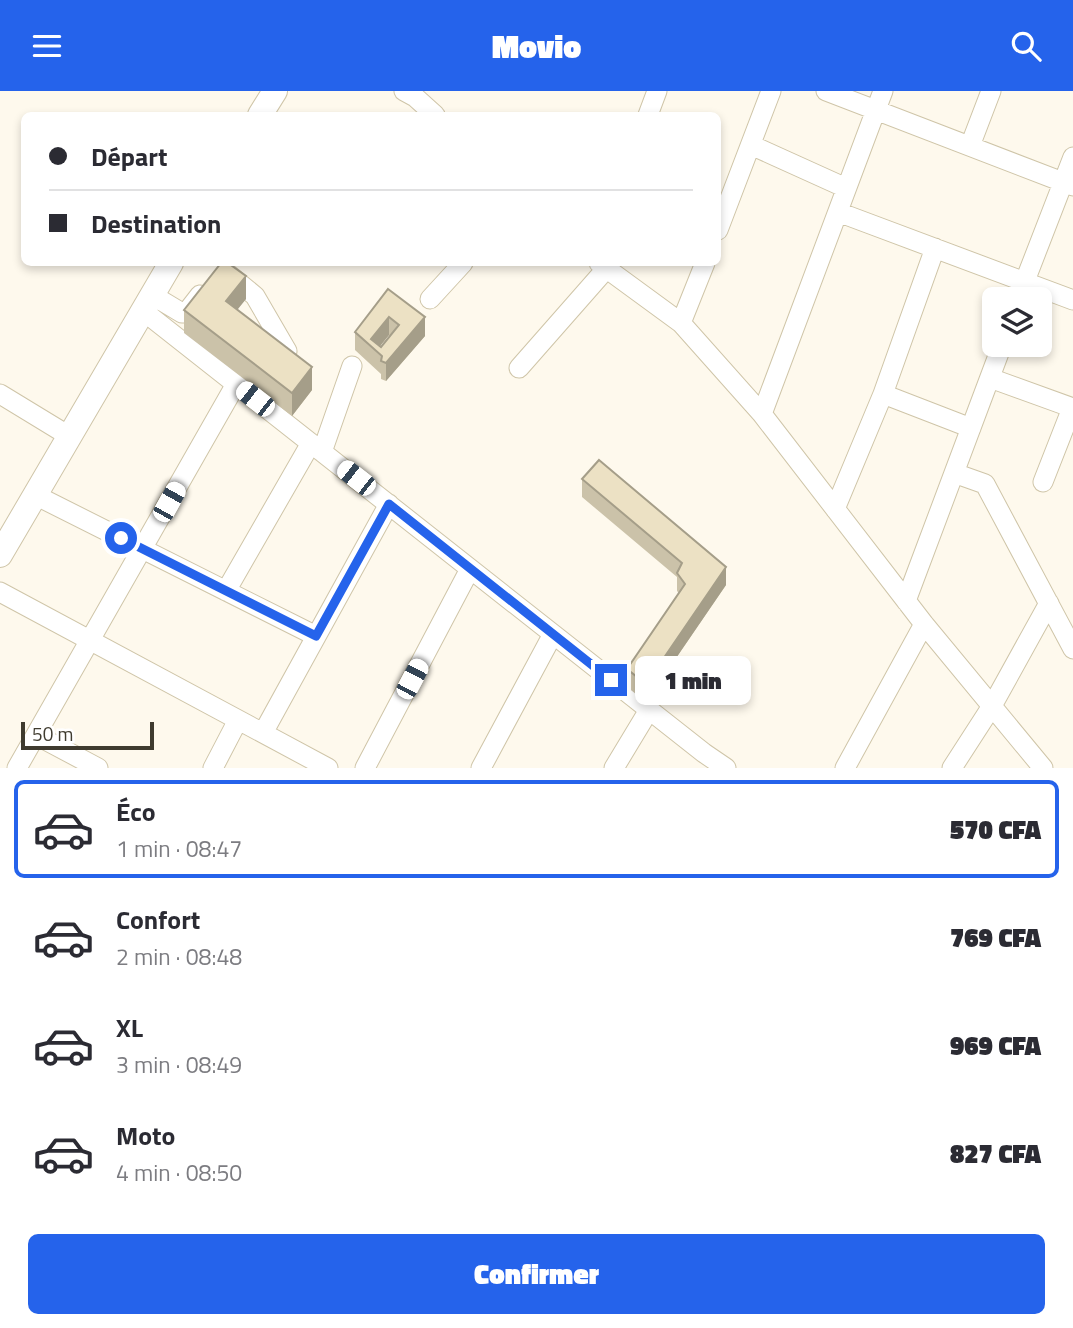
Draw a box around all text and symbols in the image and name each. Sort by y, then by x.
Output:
text: Movio [492,22,581,70]
icon: menu [28,27,66,65]
icon: search [1007,27,1045,65]
text: Départ [91,137,167,176]
text: Destination [91,204,221,243]
map controls [982,287,1052,357]
button: layers [982,287,1052,357]
car [232,378,279,420]
car [333,457,380,499]
car [150,479,189,525]
route start [105,522,137,554]
callout: 1 min [636,655,751,705]
car [393,656,432,702]
text: 1 min [664,663,722,698]
route end [595,664,627,696]
scale bar [21,719,154,751]
text: 50 m [32,719,73,748]
text: Éco [116,792,156,831]
icon: car [32,798,95,861]
text: 570 CFA [950,810,1041,849]
text: 1 min · 08:47 [116,831,242,866]
text: Confort [116,900,200,939]
icon: car [32,906,95,969]
text: 769 CFA [950,918,1041,957]
text: 2 min · 08:48 [116,939,242,974]
text: XL [116,1008,143,1047]
icon: car [32,1014,95,1077]
text: 969 CFA [950,1026,1041,1065]
text: 3 min · 08:49 [116,1047,242,1082]
text: Moto [116,1116,175,1155]
icon: car [32,1122,95,1185]
text: 827 CFA [950,1134,1041,1173]
text: 4 min · 08:50 [116,1155,242,1190]
button: Confirmer [28,1234,1045,1314]

